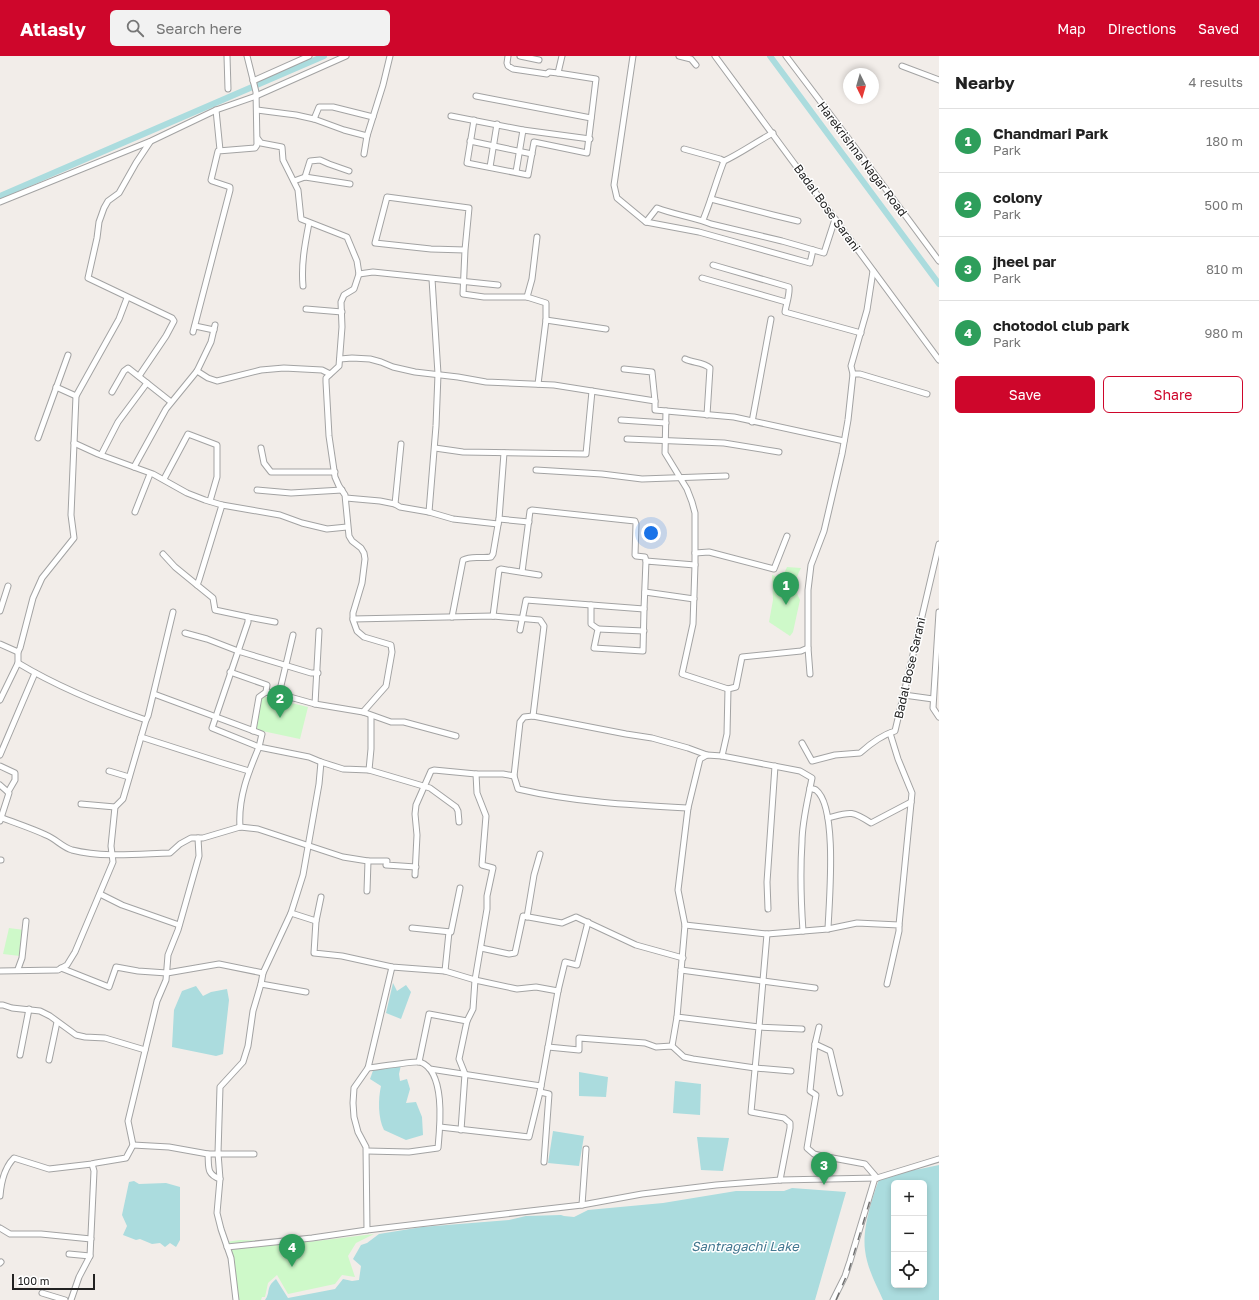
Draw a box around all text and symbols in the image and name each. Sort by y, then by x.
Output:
search box [110,10,390,46]
text: Atlasly [20,17,86,40]
icon: search [124,17,146,39]
text: Search here [156,19,242,37]
text: Map [1057,20,1086,37]
text: Directions [1108,20,1176,37]
text: Saved [1198,20,1239,37]
north arrow [843,68,879,104]
text: Nearby [955,72,1015,93]
text: 4 results [1189,74,1243,90]
street label: Harekrishna Nagar Road [814,98,911,219]
text: Chandmari Park [993,124,1108,142]
text: 1 [965,133,971,149]
text: 180 m [1206,133,1243,149]
text: Park [993,142,1021,158]
street label: Badal Bose Sarani [791,161,864,254]
text: colony [993,188,1042,206]
text: 2 [964,197,972,213]
text: 500 m [1205,197,1243,213]
text: Park [993,206,1021,222]
text: jheel par [993,252,1056,270]
text: 3 [964,261,972,277]
text: 810 m [1206,261,1243,277]
text: Park [993,270,1021,286]
text: chotodol club park [993,316,1130,334]
text: 4 [964,325,972,341]
text: 980 m [1204,325,1243,341]
text: Park [993,334,1021,350]
button: Save [955,376,1095,413]
button: Share [1103,376,1243,413]
your location [641,523,661,543]
pin: 1 [773,572,799,605]
street label: Badal Bose Sarani [891,616,928,720]
pin: 2 [267,685,293,718]
pin: 3 [811,1152,837,1185]
map controls [891,1180,927,1288]
button: + [891,1180,927,1216]
button: − [891,1216,927,1252]
pin: 4 [279,1234,305,1267]
water label: Santragachi Lake [691,1238,800,1254]
button: locate [891,1252,927,1288]
scale bar [12,1272,95,1291]
text: 100 m [18,1274,49,1287]

